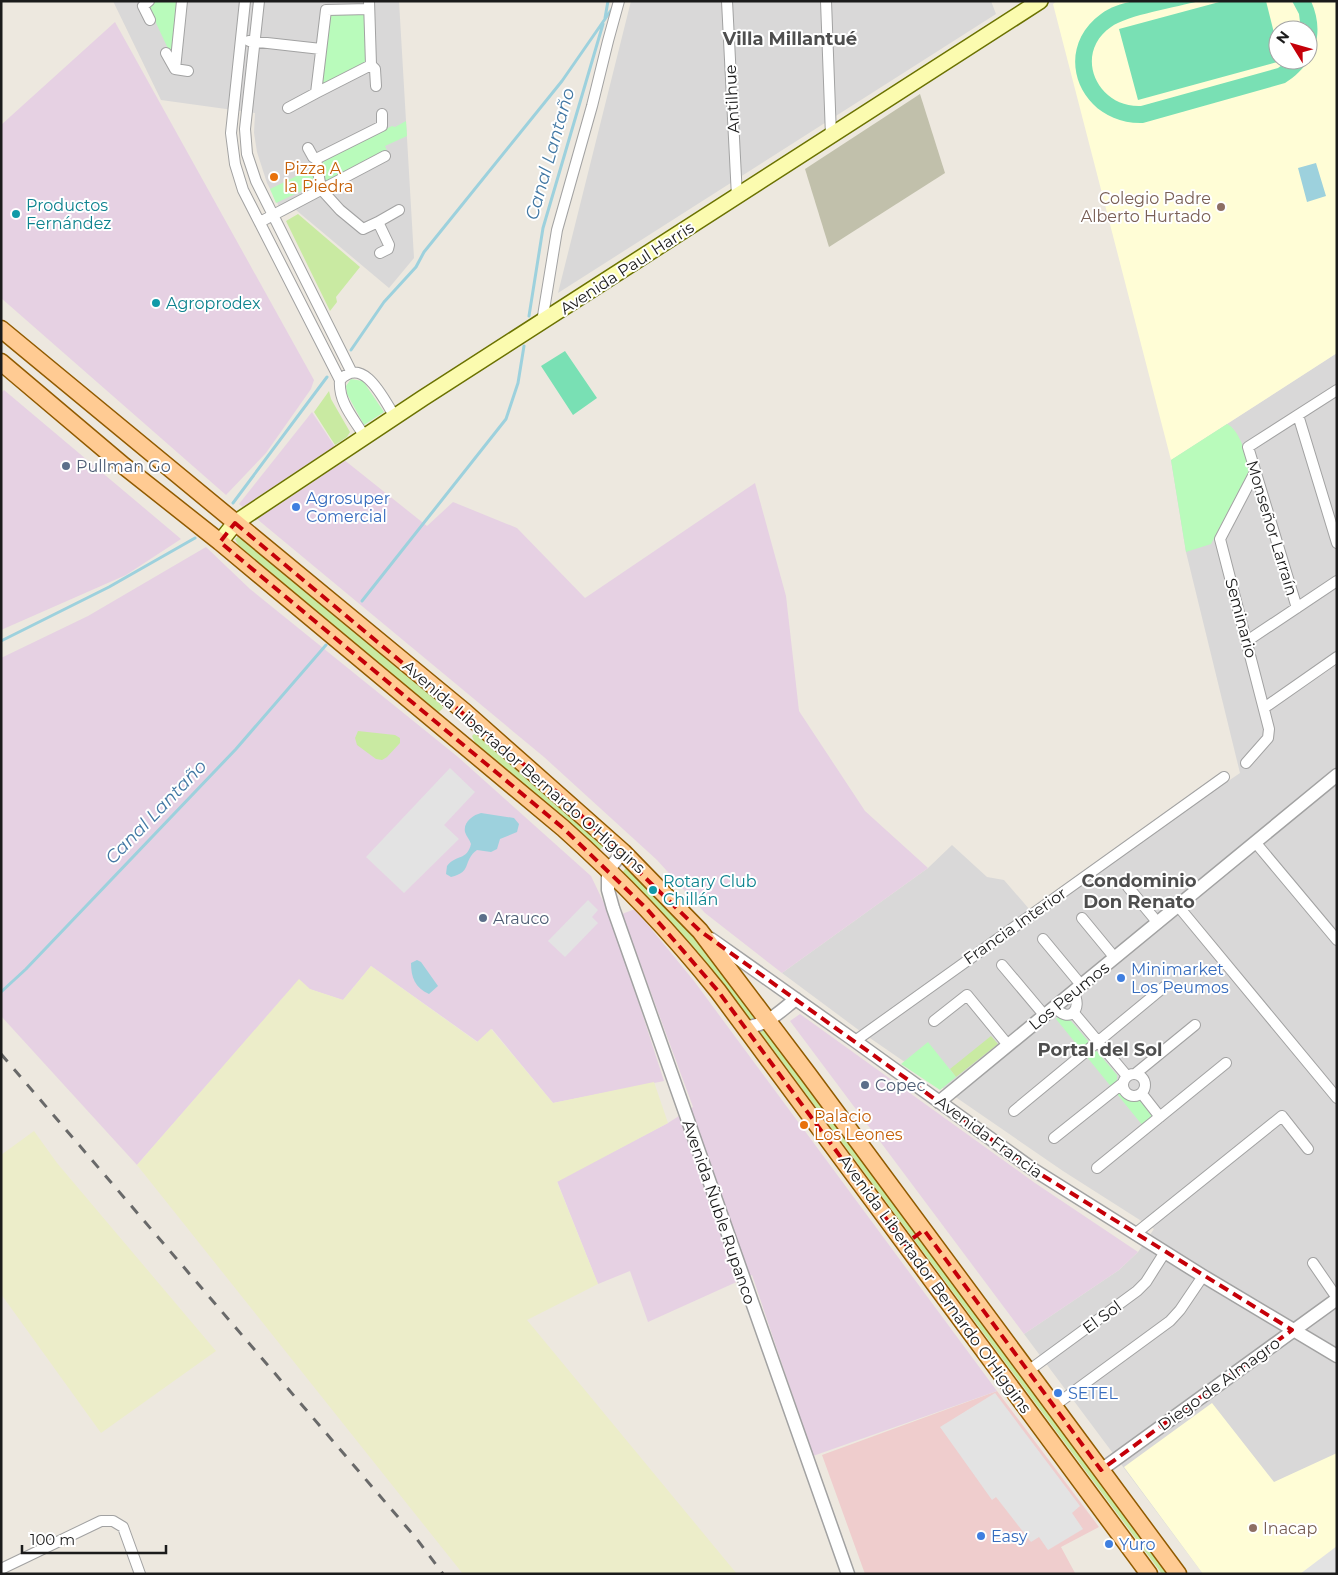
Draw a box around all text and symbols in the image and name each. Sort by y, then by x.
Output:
north arrow [1268,20,1318,70]
text: N [1272,27,1293,47]
district label: Villa Millantué [722,28,857,50]
street label: Antilhue [721,64,743,134]
water label: Canal Lantaño [521,86,579,222]
place label: Pizza A la Piedra [284,159,353,196]
marker: Pizza A la Piedra [268,171,280,183]
place label: Colegio Padre Alberto Hurtado [1081,189,1211,226]
place label: Productos Fernández [26,196,111,233]
marker: Colegio Padre Alberto Hurtado [1215,201,1227,213]
marker: Productos Fernández [10,208,22,220]
street label: Avenida Paul Harris [556,217,698,318]
place label: Agroprodex [166,294,261,313]
marker: Agroprodex [150,297,162,309]
place label: Pullman Go [76,457,171,476]
street label: Monseñor Larraín [1242,458,1302,598]
marker: Pullman Go [60,460,72,472]
place label: Agrosuper Comercial [306,489,390,526]
marker: Agrosuper Comercial [290,501,302,513]
street label: Seminario [1221,576,1261,660]
street label: Avenida Libertador Bernardo O'Higgins [399,657,649,878]
water label: Canal Lantaño [101,755,211,869]
district label: Condominio Don Renato [1081,870,1197,913]
place label: Rotary Club Chillán [663,872,757,909]
street label: Francia Interior [960,883,1070,969]
marker: Rotary Club Chillán [647,884,659,896]
place label: Arauco [493,909,549,928]
marker: Arauco [477,912,489,924]
street label: Los Peumos [1025,958,1113,1034]
place label: Minimarket Los Peumos [1131,960,1229,997]
marker: Minimarket Los Peumos [1115,972,1127,984]
district label: Portal del Sol [1038,1039,1162,1061]
place label: Copec [875,1076,926,1095]
marker: Copec [859,1079,871,1091]
street label: Avenida Francia [932,1092,1046,1182]
place label: Palacio Los Leones [814,1107,903,1144]
street label: Avenida Ñuble Rupanco [678,1117,760,1307]
marker: Palacio Los Leones [798,1119,810,1131]
street label: Avenida Libertador Bernardo O'Higgins [835,1151,1035,1417]
street label: El Sol [1079,1297,1125,1337]
street label: Diego de Almagro [1154,1333,1284,1435]
place label: SETEL [1068,1384,1118,1403]
marker: SETEL [1052,1387,1064,1399]
place label: Inacap [1263,1519,1318,1538]
scale bar [22,1522,166,1554]
marker: Inacap [1247,1522,1259,1534]
place label: Easy [991,1527,1028,1546]
text: 100 m [30,1530,75,1549]
marker: Easy [975,1530,987,1542]
place label: Yuro [1119,1535,1156,1554]
marker: Yuro [1103,1538,1115,1550]

